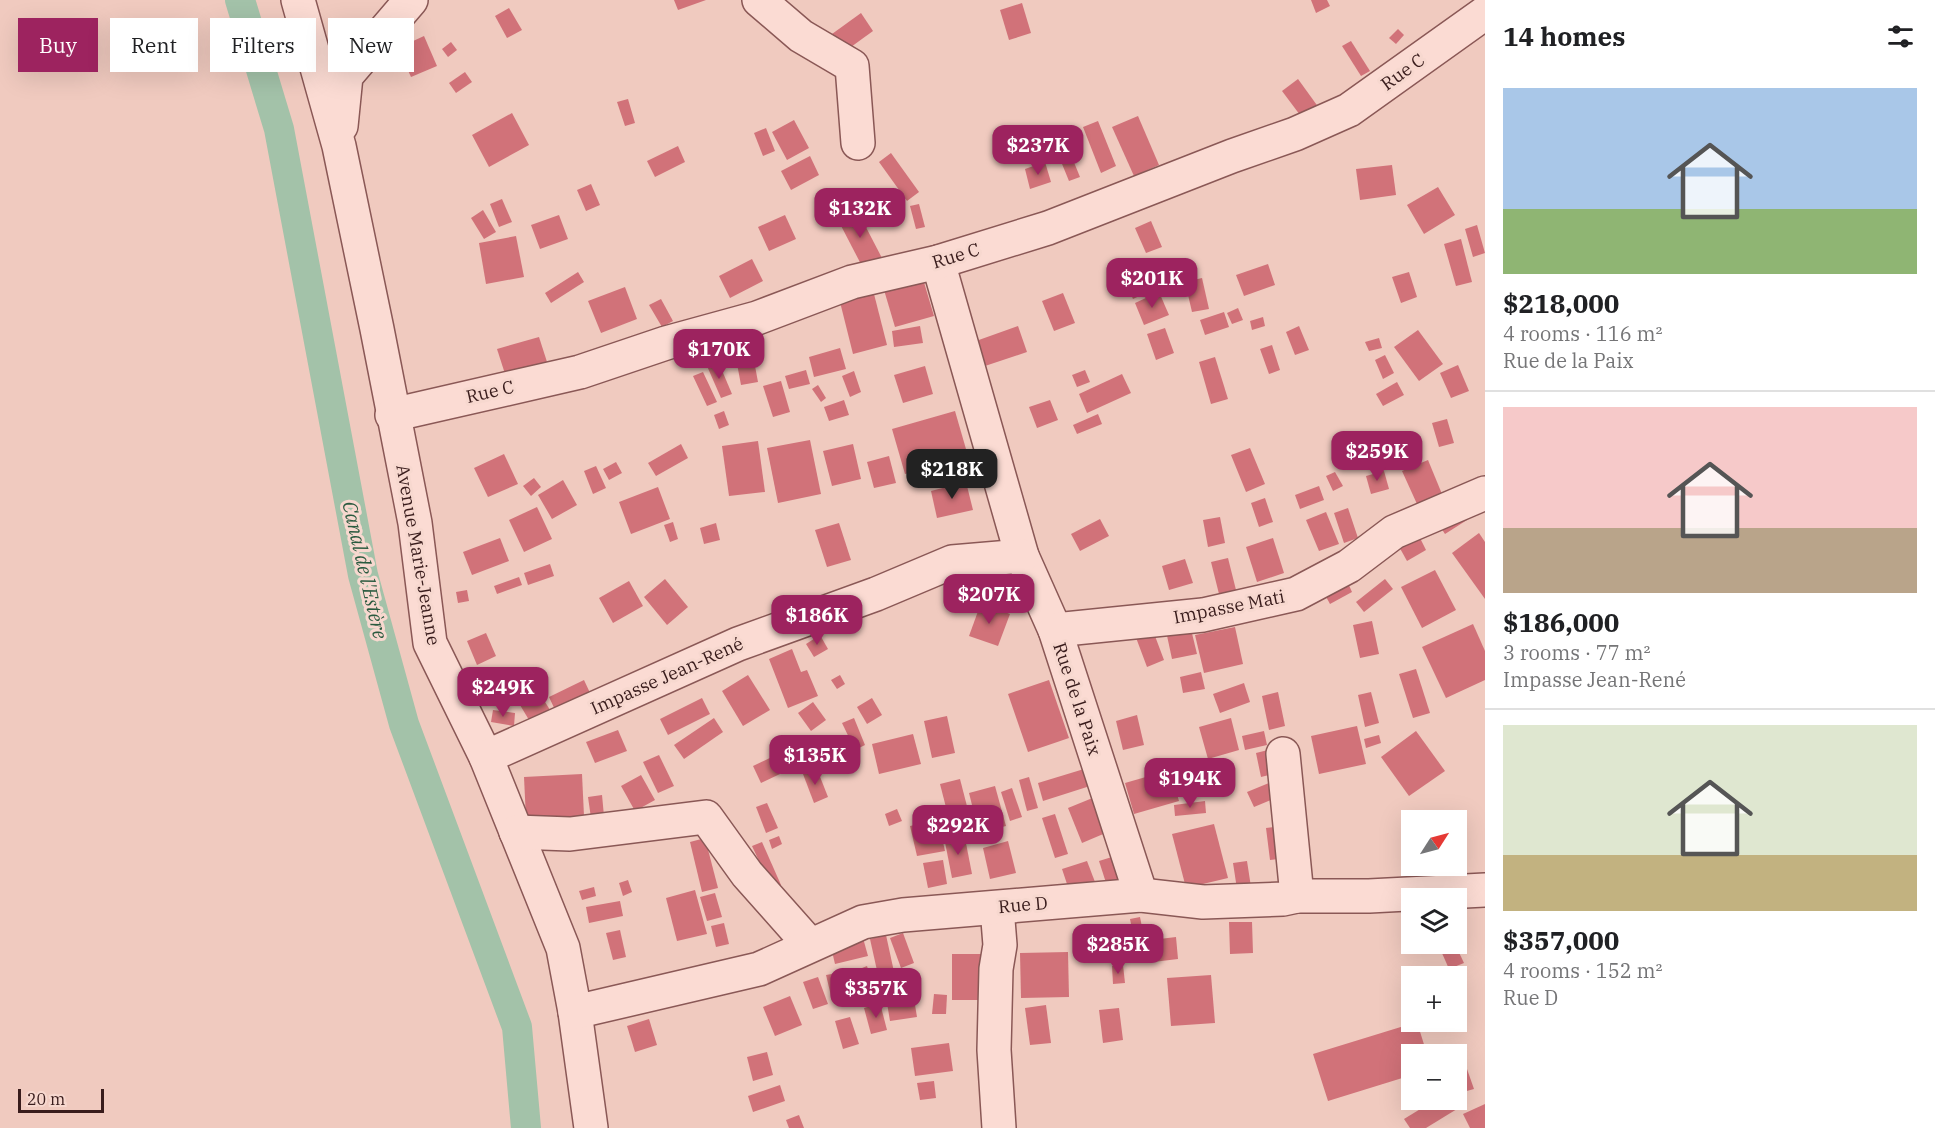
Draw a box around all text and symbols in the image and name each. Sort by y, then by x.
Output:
chip: Buy [18,18,98,72]
chip: Rent [110,18,198,72]
chip: Filters [210,18,316,72]
chip: New [328,18,414,72]
text: 14 homes [1503,19,1625,53]
icon: filters [1884,20,1917,53]
street label: Rue C [1376,48,1429,95]
pin: $237K [996,125,1080,176]
icon: home [1656,127,1764,235]
text: $237K [1006,131,1070,158]
pin: $132K [818,188,902,239]
text: $132K [828,194,892,221]
street label: Rue C [929,237,982,274]
pin: $201K [1110,258,1194,309]
text: $201K [1120,264,1184,291]
text: $218,000 [1503,286,1619,320]
text: 4 rooms · 116 m² [1503,320,1662,347]
pin: $170K [677,329,761,380]
text: $170K [687,335,751,362]
text: Rue de la Paix [1503,347,1634,374]
street label: Rue C [464,375,516,408]
pin: $259K [1335,431,1419,482]
text: $259K [1345,437,1409,464]
icon: home [1656,446,1764,554]
pin: $218K [910,449,994,500]
text: $218K [920,455,984,482]
street label: Avenue Marie-Jeanne [391,463,446,647]
water label: Canal de l'Estère [337,498,394,641]
pin: $207K [947,574,1031,625]
text: $207K [957,580,1021,607]
street label: Impasse Mati [1171,584,1287,629]
pin: $186K [775,595,859,646]
text: $186K [785,601,849,628]
text: $186,000 [1503,605,1619,639]
street label: Impasse Jean-René [587,632,747,720]
street label: Rue de la Paix [1048,639,1107,758]
text: 3 rooms · 77 m² [1503,639,1650,666]
text: Impasse Jean-René [1503,666,1686,693]
pin: $249K [461,667,545,718]
text: $249K [471,673,535,700]
pin: $135K [773,735,857,786]
text: $135K [783,741,847,768]
pin: $194K [1148,758,1232,809]
text: $194K [1158,764,1222,791]
icon: home [1656,764,1764,872]
pin: $292K [916,805,1000,856]
north arrow [1401,810,1467,876]
map controls [1401,810,1467,1110]
text: $292K [926,811,990,838]
button: layers [1401,888,1467,954]
street label: Rue D [997,891,1049,918]
text: $357,000 [1503,923,1619,957]
pin: $285K [1076,924,1160,975]
text: $285K [1086,930,1150,957]
text: 4 rooms · 152 m² [1503,957,1662,984]
button: + [1401,966,1467,1032]
pin: $357K [834,968,918,1019]
text: $357K [844,974,908,1001]
text: Rue D [1503,984,1558,1011]
button: − [1401,1044,1467,1110]
scale bar [18,1086,104,1114]
text: 20 m [27,1089,65,1109]

